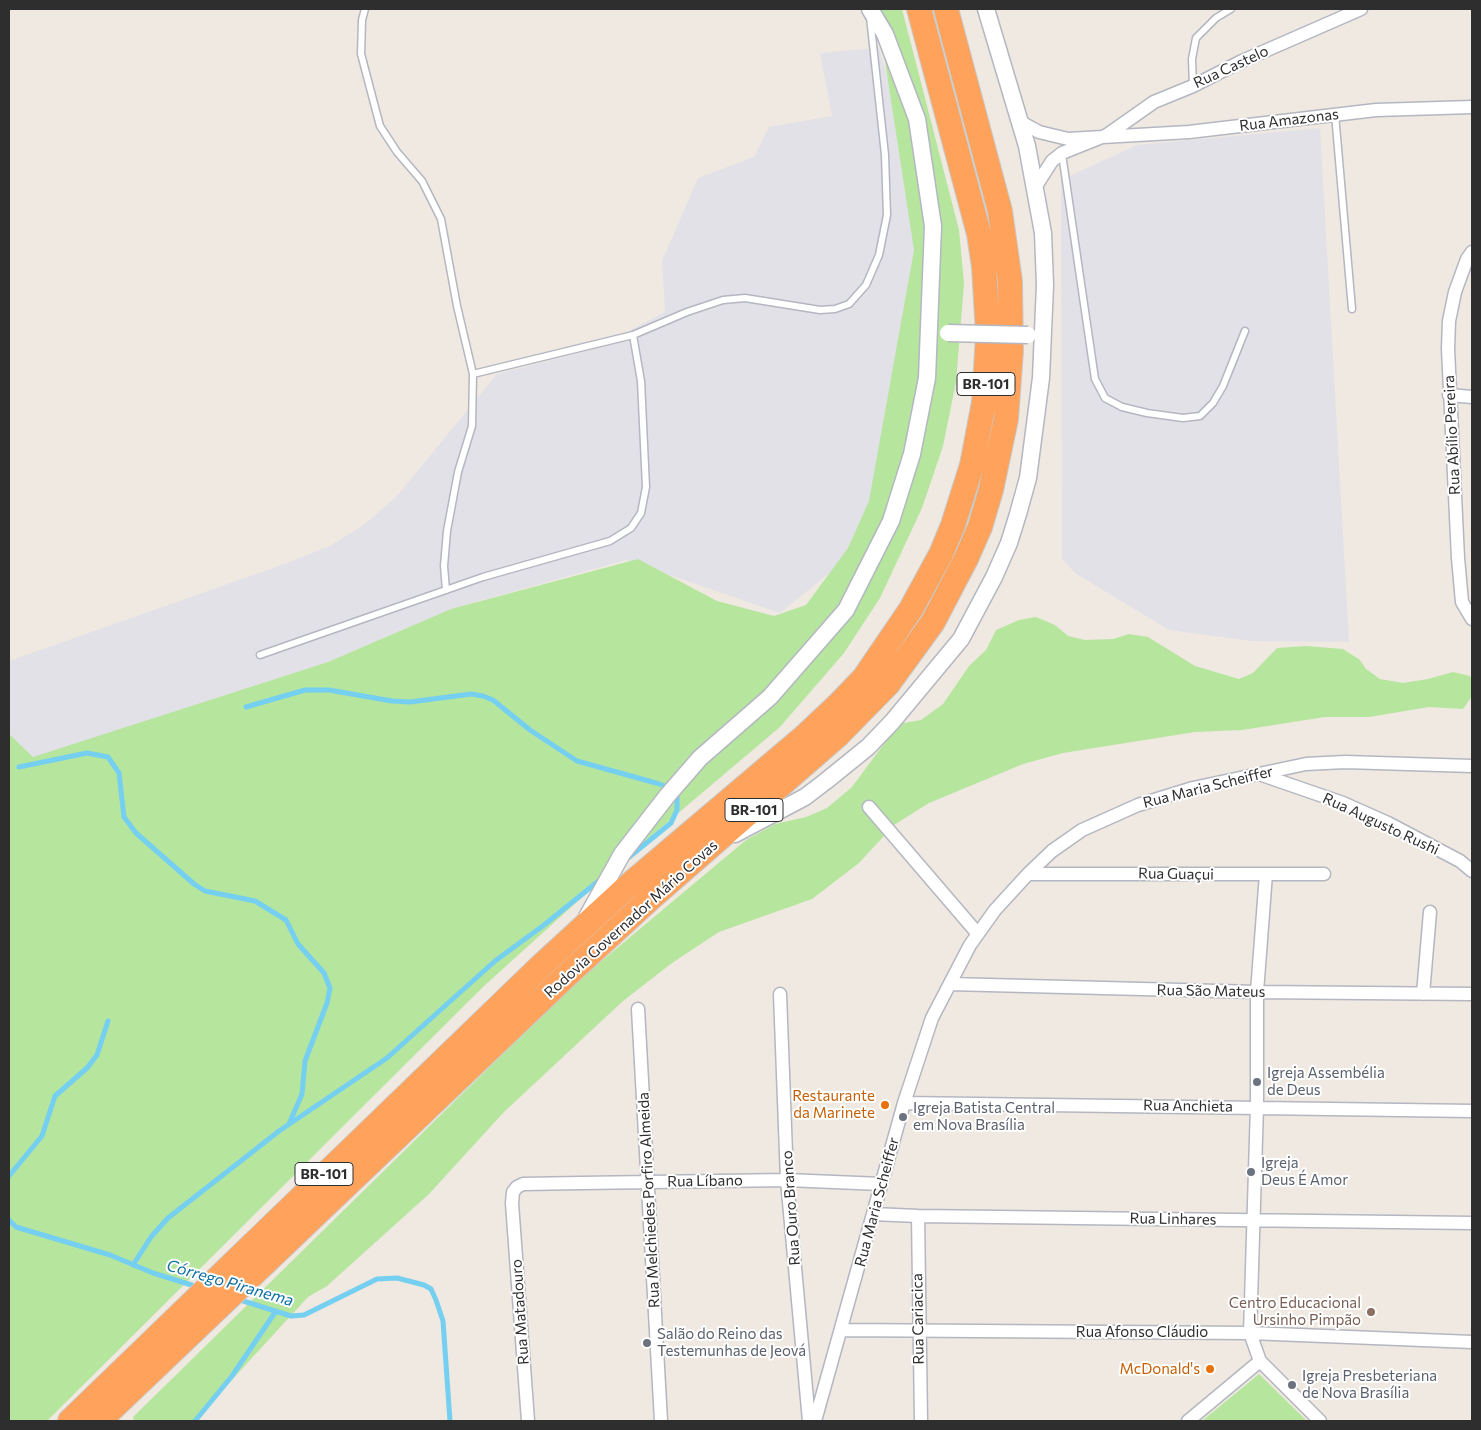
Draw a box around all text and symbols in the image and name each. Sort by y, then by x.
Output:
street label: Rua Castelo [1191,42,1271,92]
street label: Rua Amazonas [1238,105,1340,135]
road number: BR-101 [957,372,1015,396]
street label: Rua Abílio Pereira [1440,375,1464,495]
street label: Rua Maria Scheiffer [1141,762,1275,812]
street label: Rua Augusto Rushi [1320,789,1442,859]
road number: BR-101 [725,798,783,822]
street label: Rodovia Governador Mário Covas [541,836,721,1002]
street label: Rua Guaçui [1138,864,1214,884]
street label: Rua São Mateus [1157,981,1265,1001]
place label: Igreja Assembélia de Deus [1267,1064,1385,1099]
marker: Igreja Assembélia de Deus [1251,1076,1263,1088]
place label: Restaurante da Marinete [792,1087,875,1122]
street label: Rua Melchiedes Porfiro Almeida [634,1092,664,1308]
street label: Rua Anchieta [1143,1096,1233,1116]
marker: Restaurante da Marinete [879,1099,891,1111]
place label: Igreja Batista Central em Nova Brasília [913,1099,1055,1134]
marker: Igreja Batista Central em Nova Brasília [897,1111,909,1123]
street label: Rua Maria Scheiffer [851,1135,903,1269]
street label: Rua Ouro Branco [778,1150,804,1266]
place label: Igreja Deus É Amor [1261,1154,1348,1189]
road number: BR-101 [295,1162,353,1186]
marker: Igreja Deus É Amor [1245,1166,1257,1178]
street label: Rua Líbano [667,1171,743,1191]
street label: Rua Linhares [1129,1209,1217,1229]
water label: Córrego Piranema [164,1256,296,1310]
street label: Rua Matadouro [507,1259,533,1365]
street label: Rua Cariacica [908,1273,928,1365]
place label: Centro Educacional Ursinho Pimpão [1229,1294,1361,1329]
marker: Centro Educacional Ursinho Pimpão [1365,1306,1377,1318]
street label: Rua Afonso Cláudio [1076,1323,1208,1341]
place label: Salão do Reino das Testemunhas de Jeová [657,1325,806,1360]
marker: Salão do Reino das Testemunhas de Jeová [641,1337,653,1349]
place label: McDonald's [1119,1360,1200,1378]
marker: McDonald's [1204,1363,1216,1375]
place label: Igreja Presbeteriana de Nova Brasília [1302,1367,1437,1402]
marker: Igreja Presbeteriana de Nova Brasília [1286,1379,1298,1391]

